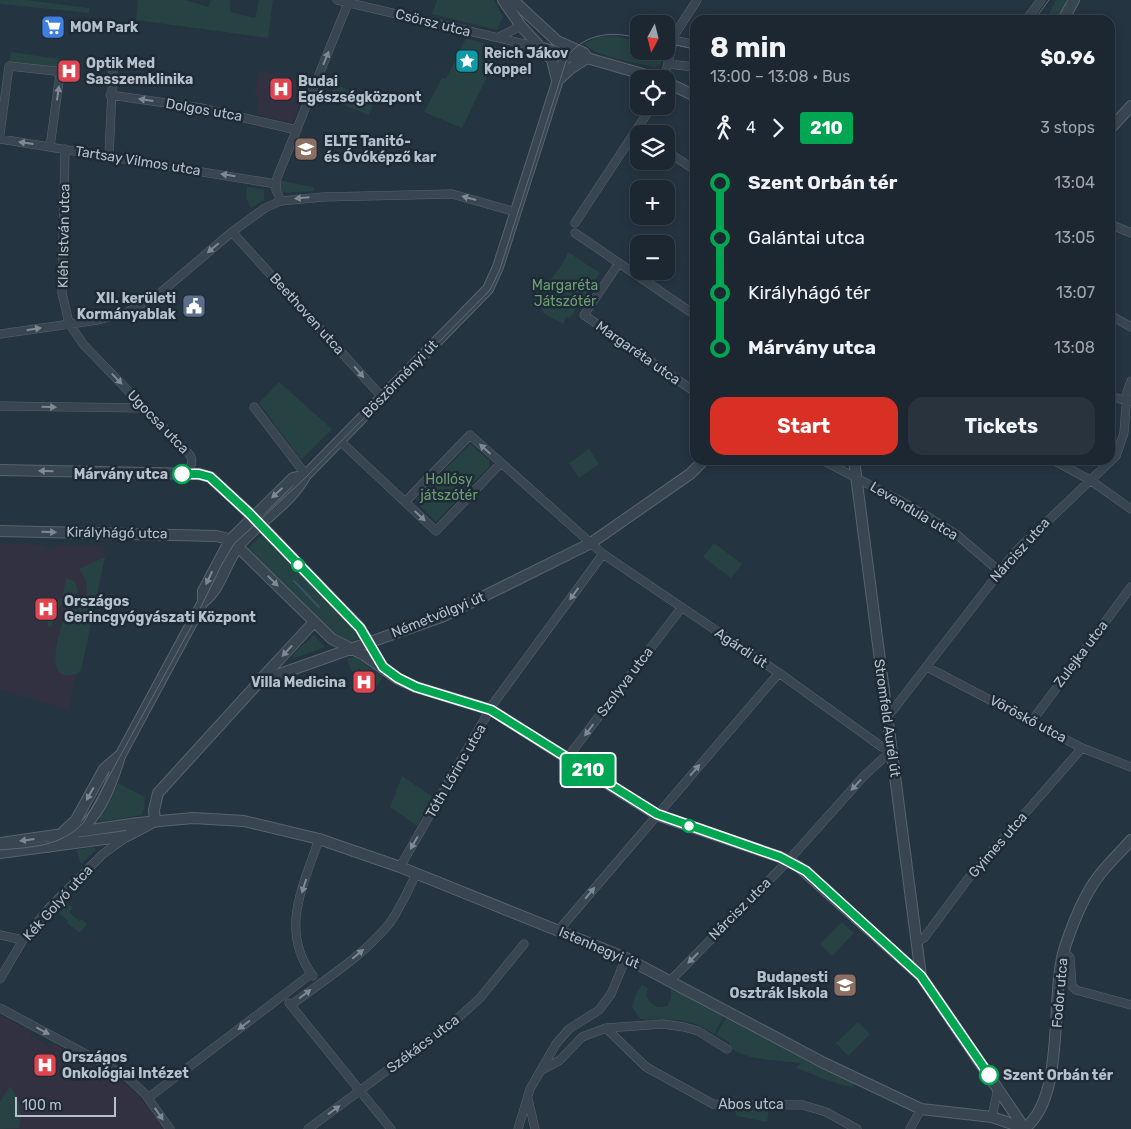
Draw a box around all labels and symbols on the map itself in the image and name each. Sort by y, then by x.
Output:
street label: Csörsz utca [394,5,472,41]
supermarket icon: MOM Park [40,14,66,40]
north arrow [630,15,675,60]
place label: MOM Park [70,19,139,36]
place label: Reich Jákov Koppel [484,45,569,78]
place icon: Reich Jákov Koppel [454,48,480,74]
one-way arrow [323,50,330,65]
place label: Optik Med Sasszemklinika [86,55,193,88]
hospital icon: Optik Med Sasszemklinika [56,58,82,84]
place label: Budai Egészségközpont [298,73,422,106]
hospital icon: Budai Egészségközpont [268,76,294,102]
one-way arrow [54,84,62,100]
street label: Dolgos utca [164,95,244,125]
one-way arrow [137,96,153,104]
place label: ELTE Tanitó- és Óvóképző kar [324,133,437,166]
school or university icon: ELTE Tanitó- és Óvóképző kar [293,136,319,162]
one-way arrow [17,139,33,147]
street label: Tartsay Vilmos utca [74,143,202,179]
one-way arrow [219,171,235,179]
street label: Kléh István utca [55,184,73,288]
one-way arrow [294,194,310,202]
one-way arrow [461,194,476,202]
one-way arrow [207,242,219,253]
street label: Beethoven utca [266,270,348,358]
park label: Margaréta Játszótér [532,277,598,310]
place label: XII. kerületi Kormányablak [77,290,177,323]
public building icon: XII. kerületi Kormányablak [181,293,207,319]
street label: Margaréta utca [593,318,683,388]
one-way arrow [27,324,43,332]
street label: Böszörményi út [358,336,442,422]
one-way arrow [353,365,365,377]
one-way arrow [111,373,123,385]
street label: Ugocsa utca [124,387,192,457]
one-way arrow [41,403,57,411]
one-way arrow [480,443,492,455]
marker: Márvány utca [172,464,192,484]
one-way arrow [38,466,54,474]
place label: Márvány utca [74,466,168,483]
park label: Hollósy játszótér [419,471,478,504]
street label: Levendula utca [867,478,961,544]
one-way arrow [272,487,284,499]
one-way arrow [414,510,426,522]
street label: Nárcisz utca [987,514,1053,586]
street label: Királyhágó utca [66,524,168,542]
one-way arrow [41,528,57,536]
unlabelled marker [291,558,305,572]
one-way arrow [205,571,213,586]
one-way arrow [267,575,279,587]
one-way arrow [569,587,580,600]
street label: Németvölgyi út [389,588,488,641]
place label: Országos Gerincgyógyászati Központ [64,593,256,626]
hospital icon: Országos Gerincgyógyászati Központ [33,596,59,622]
street label: Zulejka utca [1050,617,1112,691]
street label: Agárdi út [712,624,771,672]
street label: Szolyva utca [593,644,657,720]
one-way arrow [281,645,293,657]
street label: Stromfeld Aurél út [870,658,904,779]
hospital icon: Villa Medicina [351,669,377,695]
place label: Villa Medicina [251,674,346,691]
street label: Vöröskő utca [987,692,1069,746]
street label: Tóth Lőrinc utca [422,721,490,821]
one-way arrow [584,723,594,737]
line badge: 210 [559,754,617,786]
one-way arrow [690,763,701,776]
one-way arrow [850,779,862,791]
one-way arrow [86,787,95,800]
street label: Gyimes utca [965,809,1031,881]
unlabelled marker [682,819,696,833]
one-way arrow [410,835,418,850]
one-way arrow [19,836,35,844]
street label: Kék Golyó utca [20,862,96,944]
street label: Nárcisz utca [705,874,775,944]
one-way arrow [300,878,308,893]
one-way arrow [584,888,596,900]
street label: Istenhegyi út [556,923,642,973]
one-way arrow [351,949,364,960]
one-way arrow [687,951,699,963]
street label: Fodor utca [1048,957,1072,1029]
place label: Budapesti Osztrák Iskola [729,969,828,1002]
school or university icon: Budapesti Osztrák Iskola [832,972,858,998]
one-way arrow [298,989,311,1000]
street label: Székács utca [384,1011,462,1077]
one-way arrow [238,1019,251,1030]
one-way arrow [36,1027,50,1036]
place label: Országos Onkológiai Intézet [62,1049,189,1082]
hospital icon: Országos Onkológiai Intézet [32,1052,58,1078]
marker: Szent Orbán tér [979,1065,999,1085]
place label: Szent Orbán tér [1003,1067,1114,1084]
scale bar [15,1094,116,1117]
street label: Abos utca [718,1096,784,1113]
one-way arrow [327,1105,341,1115]
one-way arrow [154,1107,164,1121]

